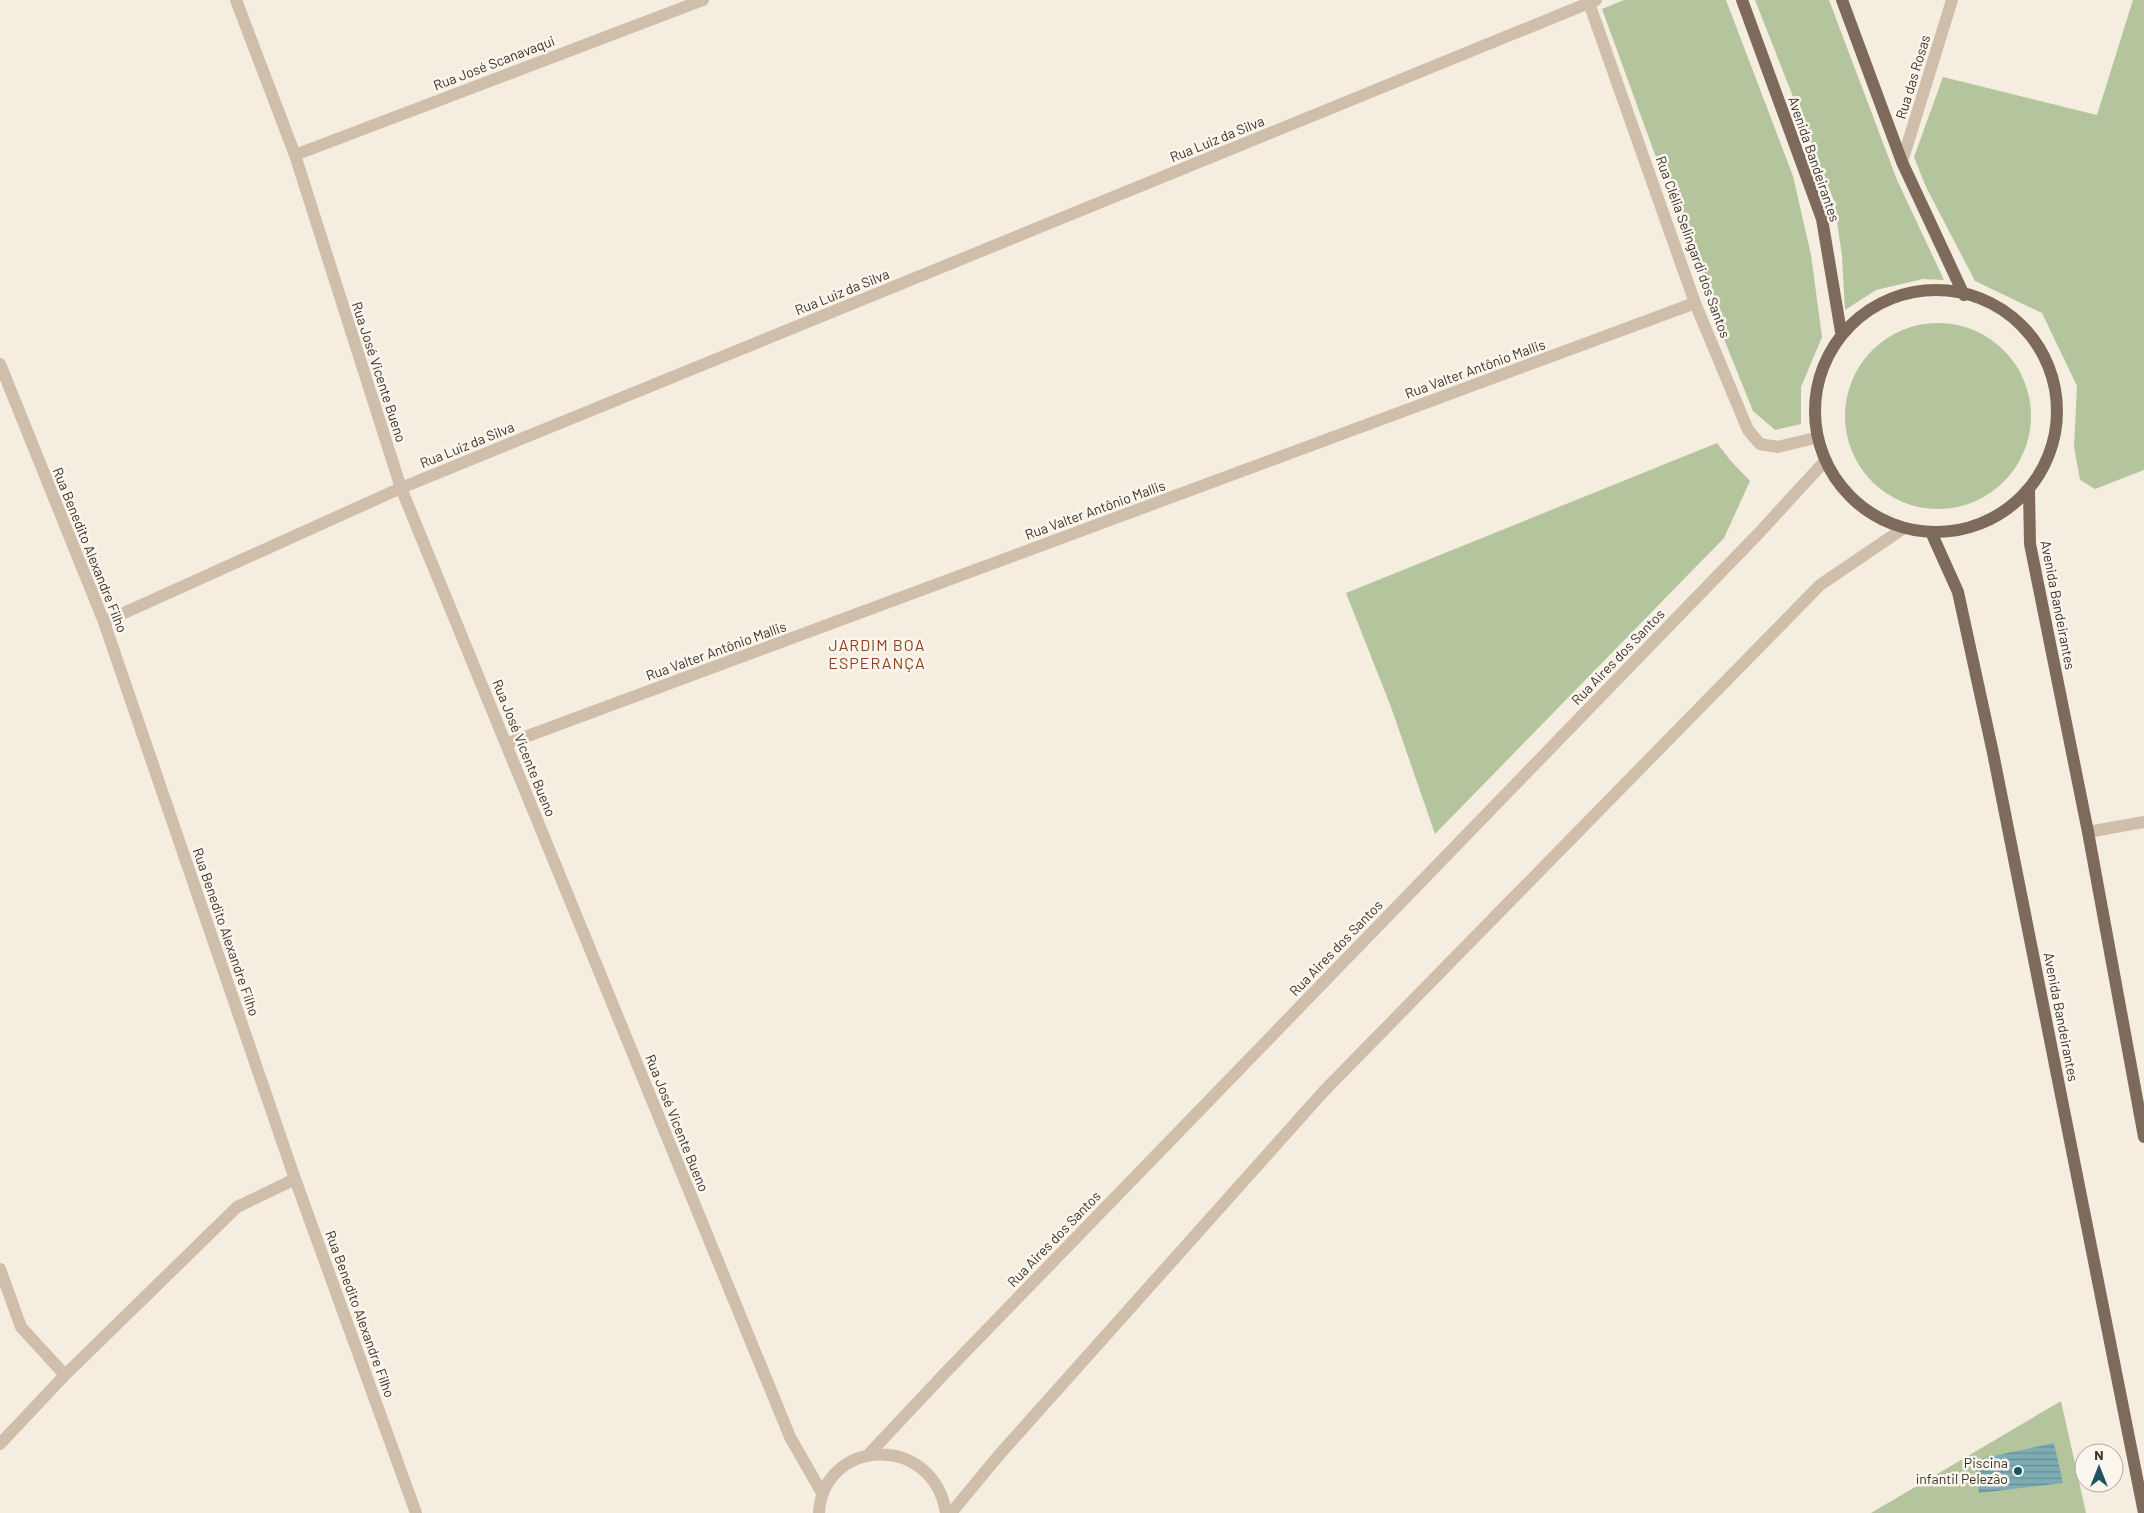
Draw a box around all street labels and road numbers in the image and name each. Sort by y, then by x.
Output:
street label: Rua José Scanavaqui [431,32,557,93]
street label: Rua das Rosas [1892,32,1933,121]
street label: Avenida Bandeirantes [1785,94,1844,224]
street label: Rua Luiz da Silva [1167,112,1266,165]
street label: Rua Clélia Selingardi dos Santos [1653,153,1734,340]
street label: Rua Luiz da Silva [792,265,891,318]
street label: Rua José Vicente Bueno [349,300,410,444]
street label: Rua Valter Antônio Mallis [1402,335,1548,402]
street label: Rua Luiz da Silva [417,418,516,471]
street label: Rua Benedito Alexandre Filho [49,465,131,635]
street label: Rua Valter Antônio Mallis [1022,476,1168,543]
street label: Avenida Bandeirantes [2038,539,2079,671]
street label: Rua Aires dos Santos [1567,605,1668,708]
street label: Rua Valter Antônio Mallis [643,617,789,684]
street label: Rua José Vicente Bueno [489,677,560,819]
street label: Rua Benedito Alexandre Filho [190,846,263,1018]
street label: Rua Aires dos Santos [1285,896,1386,999]
street label: Avenida Bandeirantes [2041,951,2082,1083]
street label: Rua José Vicente Bueno [642,1052,713,1194]
street label: Rua Aires dos Santos [1003,1187,1104,1290]
street label: Rua Benedito Alexandre Filho [322,1228,399,1400]

